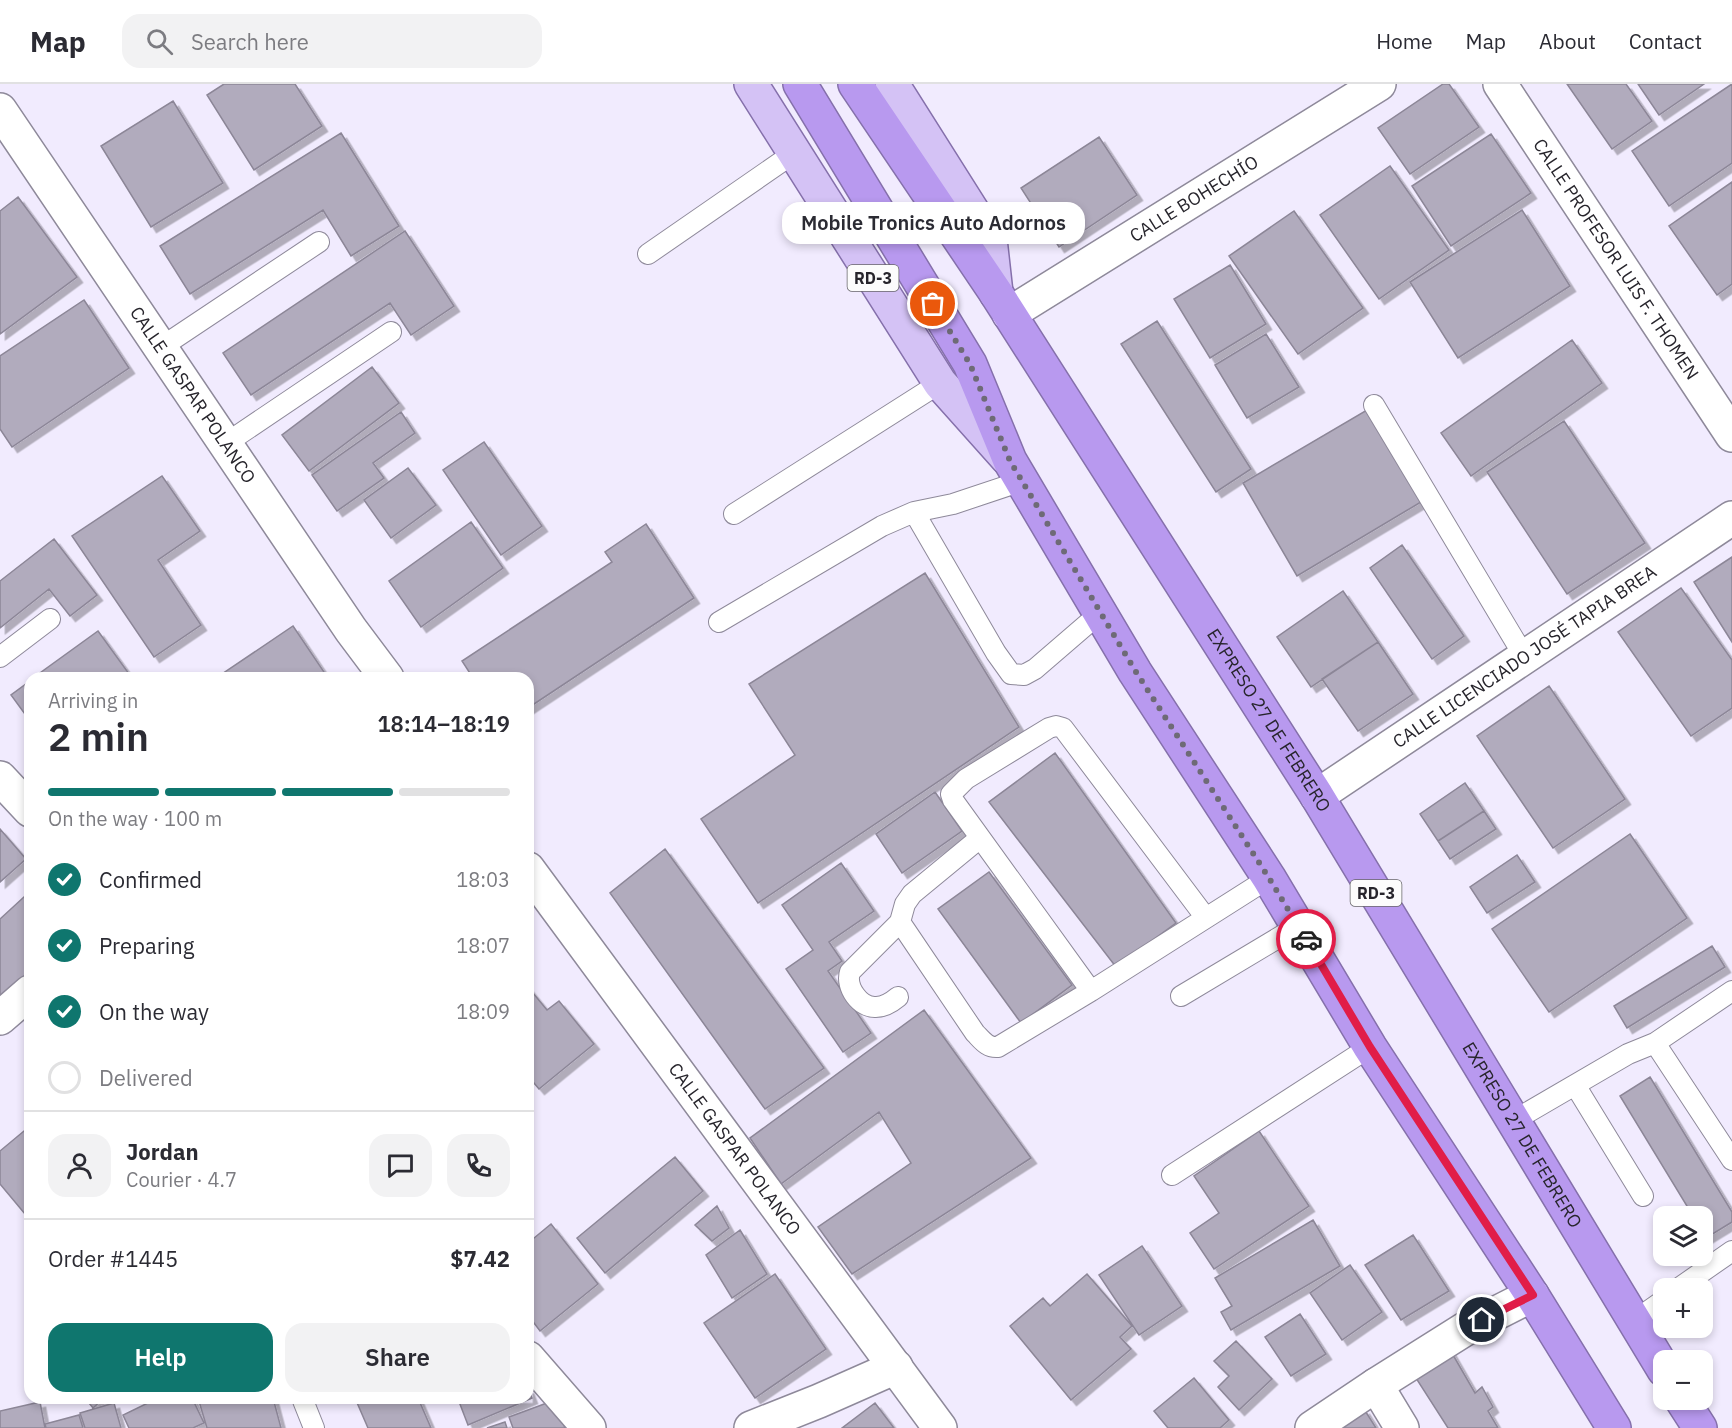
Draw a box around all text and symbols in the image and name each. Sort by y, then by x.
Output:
search box [122,14,542,68]
text: Map [30,23,86,60]
icon: search [143,25,176,58]
text: Search here [191,27,309,56]
text: Home [1376,27,1433,55]
text: Map [1466,27,1506,55]
text: About [1539,27,1596,55]
text: Contact [1629,27,1702,55]
street label: CALLE PROFESOR LUIS F. THOMEN [1528,134,1704,384]
street label: CALLE BOHECHÍO [1125,150,1262,247]
callout: Mobile Tronics Auto Adornos [782,202,1084,244]
text: Mobile Tronics Auto Adornos [801,209,1066,236]
road number: RD-3 [848,265,898,291]
pin [907,278,958,329]
icon: bag [916,287,949,320]
street label: CALLE GASPAR POLANCO [125,302,261,488]
street label: CALLE LICENCIADO JOSÉ TAPIA BREA [1388,560,1661,753]
street label: EXPRESO 27 DE FEBRERO [1202,624,1336,816]
text: Arriving in [48,687,138,714]
text: 18:14–18:19 [377,709,510,738]
text: 2 min [48,711,149,762]
text: On the way · 100 m [48,805,222,832]
icon: check [48,863,81,896]
text: Confirmed [99,865,202,894]
text: 18:03 [456,866,510,893]
road number: RD-3 [1350,880,1402,906]
courier [1276,909,1336,969]
icon: car [1290,923,1323,956]
icon: check [48,929,81,962]
text: Preparing [99,931,194,960]
text: 18:07 [456,932,510,959]
icon: check [48,995,81,1028]
text: On the way [99,997,209,1026]
text: 18:09 [456,998,510,1025]
street label: EXPRESO 27 DE FEBRERO [1457,1038,1587,1232]
street label: CALLE GASPAR POLANCO [664,1058,806,1240]
text: Delivered [99,1063,193,1092]
button: person [48,1134,111,1197]
button: chat [369,1134,432,1197]
button: phone [447,1134,510,1197]
text: Jordan [126,1137,199,1166]
text: Courier · 4.7 [126,1166,237,1193]
map controls [1653,1206,1713,1410]
button: layers [1653,1206,1713,1266]
text: Order #1445 [48,1244,178,1273]
text: $7.42 [450,1244,510,1273]
button: + [1653,1278,1713,1338]
pin [1456,1294,1507,1345]
icon: home [1465,1303,1498,1336]
button: Help [48,1323,273,1392]
button: Share [285,1323,510,1392]
button: − [1653,1350,1713,1410]

